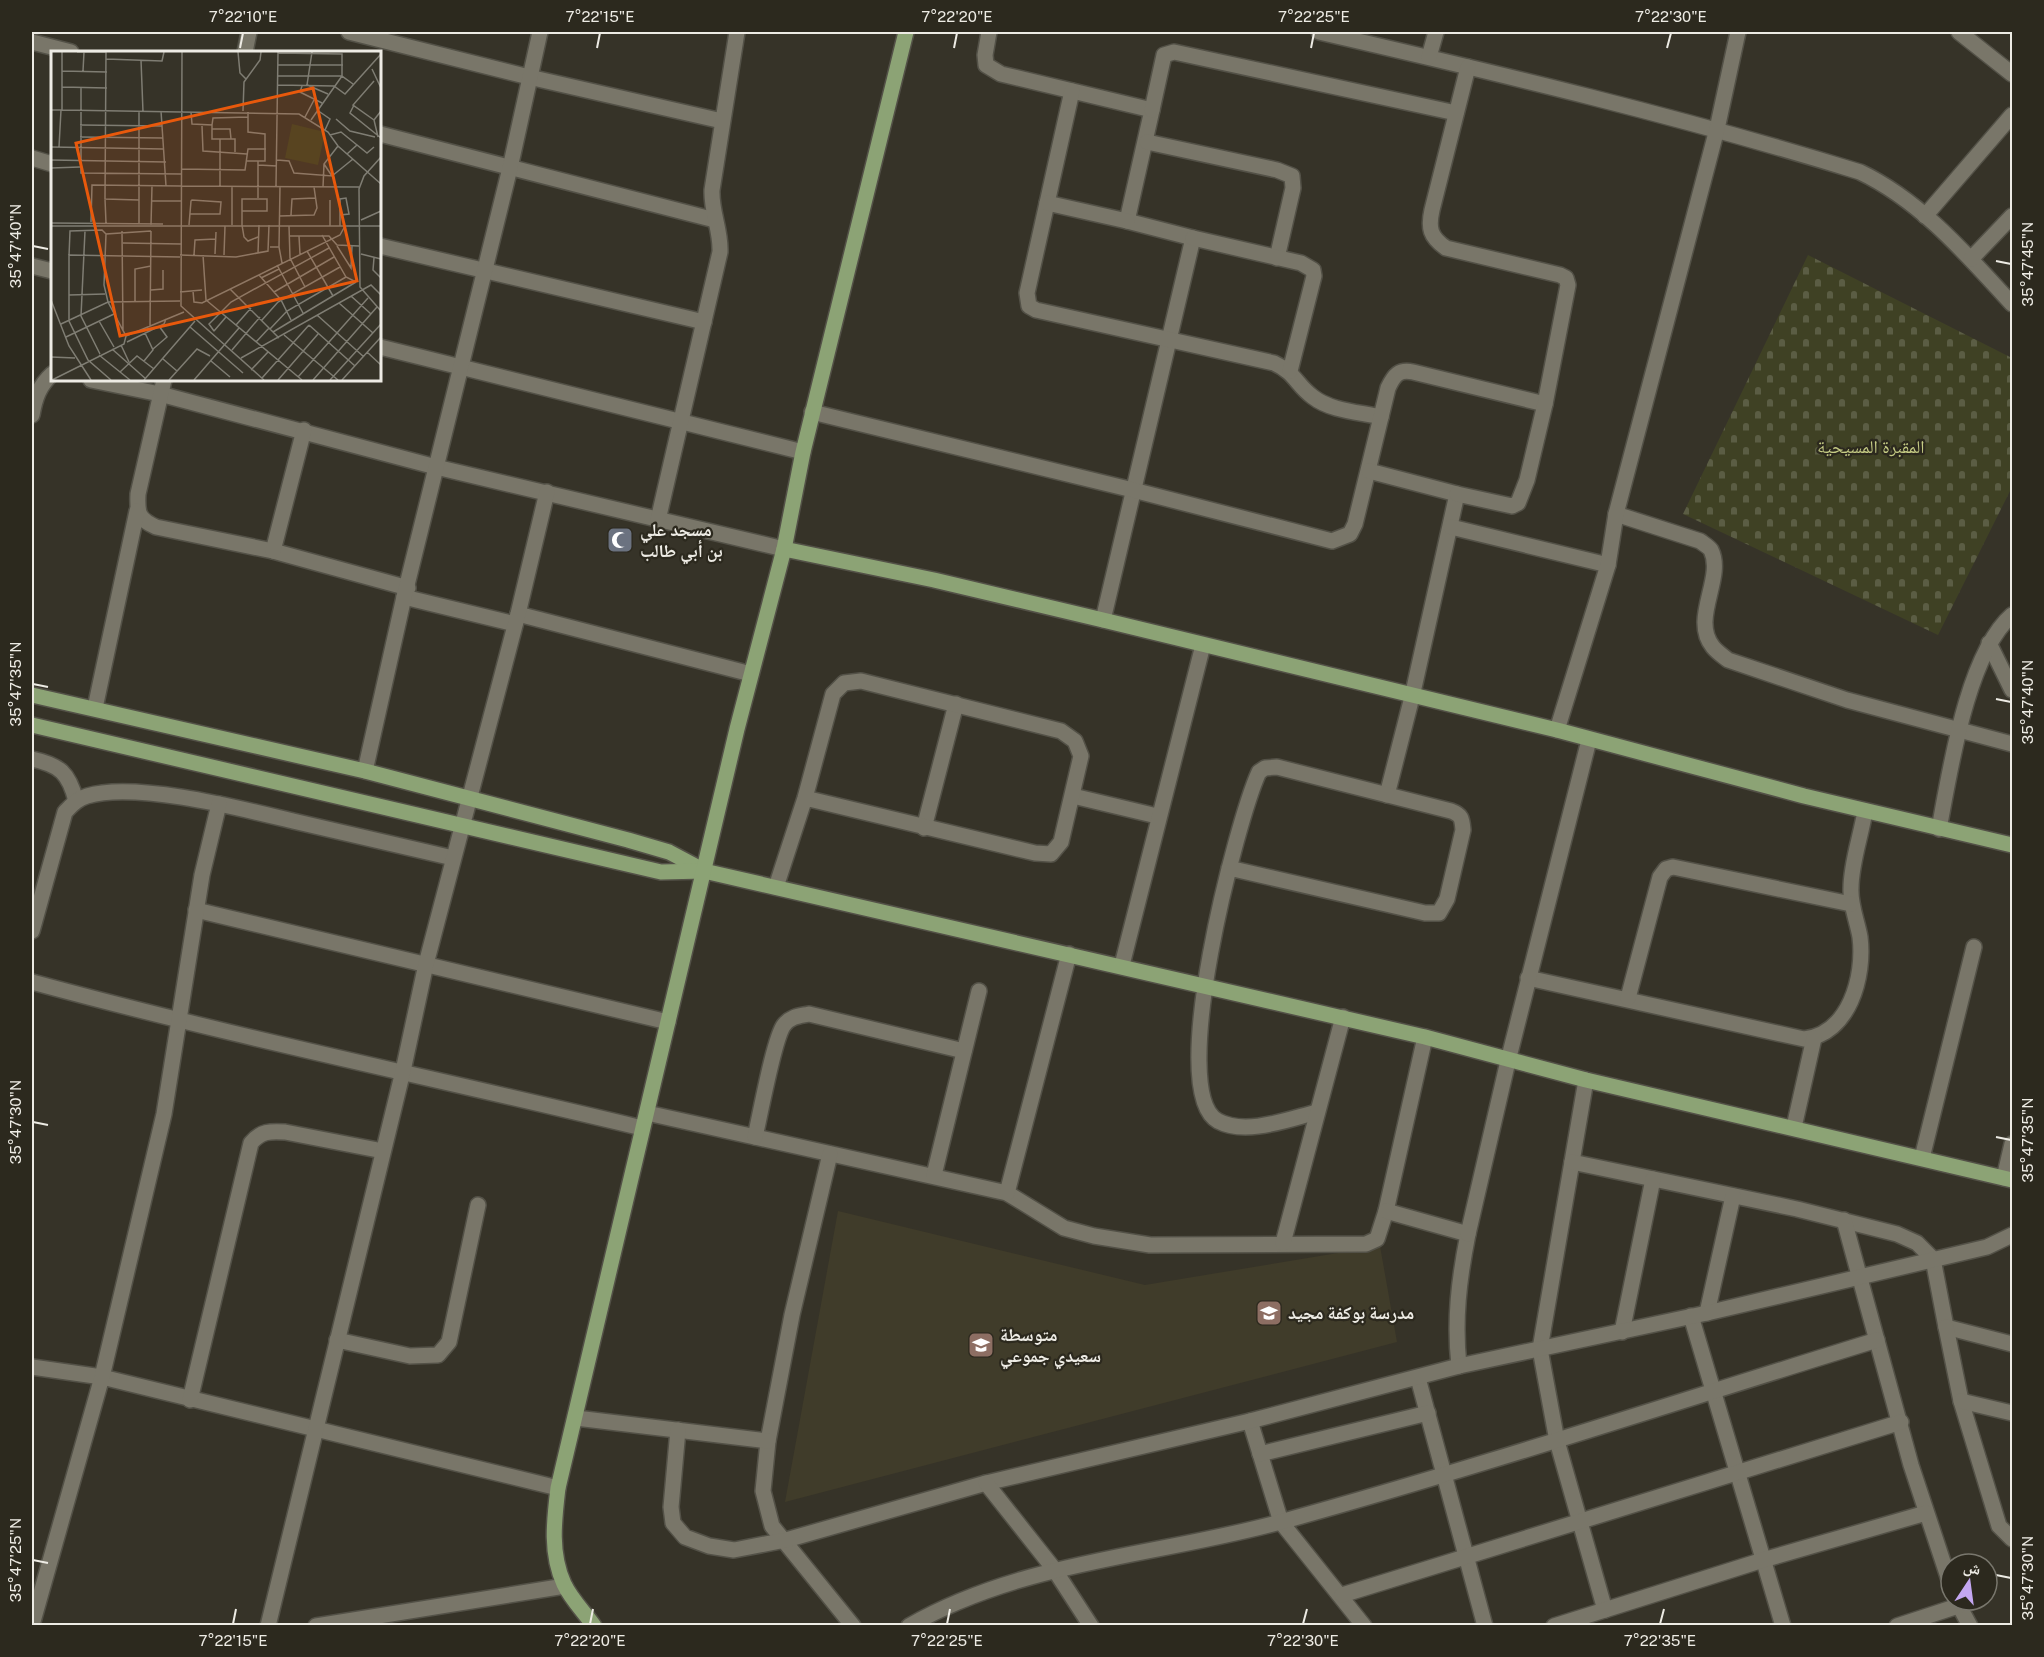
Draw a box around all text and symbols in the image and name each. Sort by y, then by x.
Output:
text: 7°22'10"E [209,8,277,25]
text: 7°22'15"E [566,8,634,25]
text: 7°22'20"E [921,8,993,25]
text: 7°22'25"E [1278,8,1350,25]
text: 7°22'30"E [1635,8,1707,25]
inset map [51,51,381,381]
text: 35°47'40"N [7,204,24,288]
text: 35°47'45"N [2019,222,2036,306]
park label: المقبرة المسيحية [1817,436,1925,458]
place label: مسجد علي بن أبي طالب [640,519,723,565]
mosque icon: مسجد علي بن أبي طالب [605,525,635,555]
text: 35°47'35"N [7,642,24,726]
text: 35°47'40"N [2019,660,2036,744]
text: 35°47'30"N [7,1080,24,1164]
text: 35°47'35"N [2019,1098,2036,1182]
school or university icon: مدرسة بوكفة مجيد [1254,1298,1284,1328]
place label: مدرسة بوكفة مجيد [1288,1302,1414,1324]
place label: متوسطة سعيدي جموعي [1000,1324,1101,1370]
school or university icon: متوسطة سعيدي جموعي [966,1330,996,1360]
text: 35°47'25"N [7,1518,24,1602]
text: 35°47'30"N [2019,1536,2036,1620]
north arrow [1939,1552,1999,1612]
text: ش [1962,1557,1983,1579]
text: 7°22'15"E [199,1632,267,1649]
text: 7°22'20"E [554,1632,626,1649]
text: 7°22'25"E [911,1632,983,1649]
text: 7°22'30"E [1267,1632,1339,1649]
text: 7°22'35"E [1624,1632,1696,1649]

